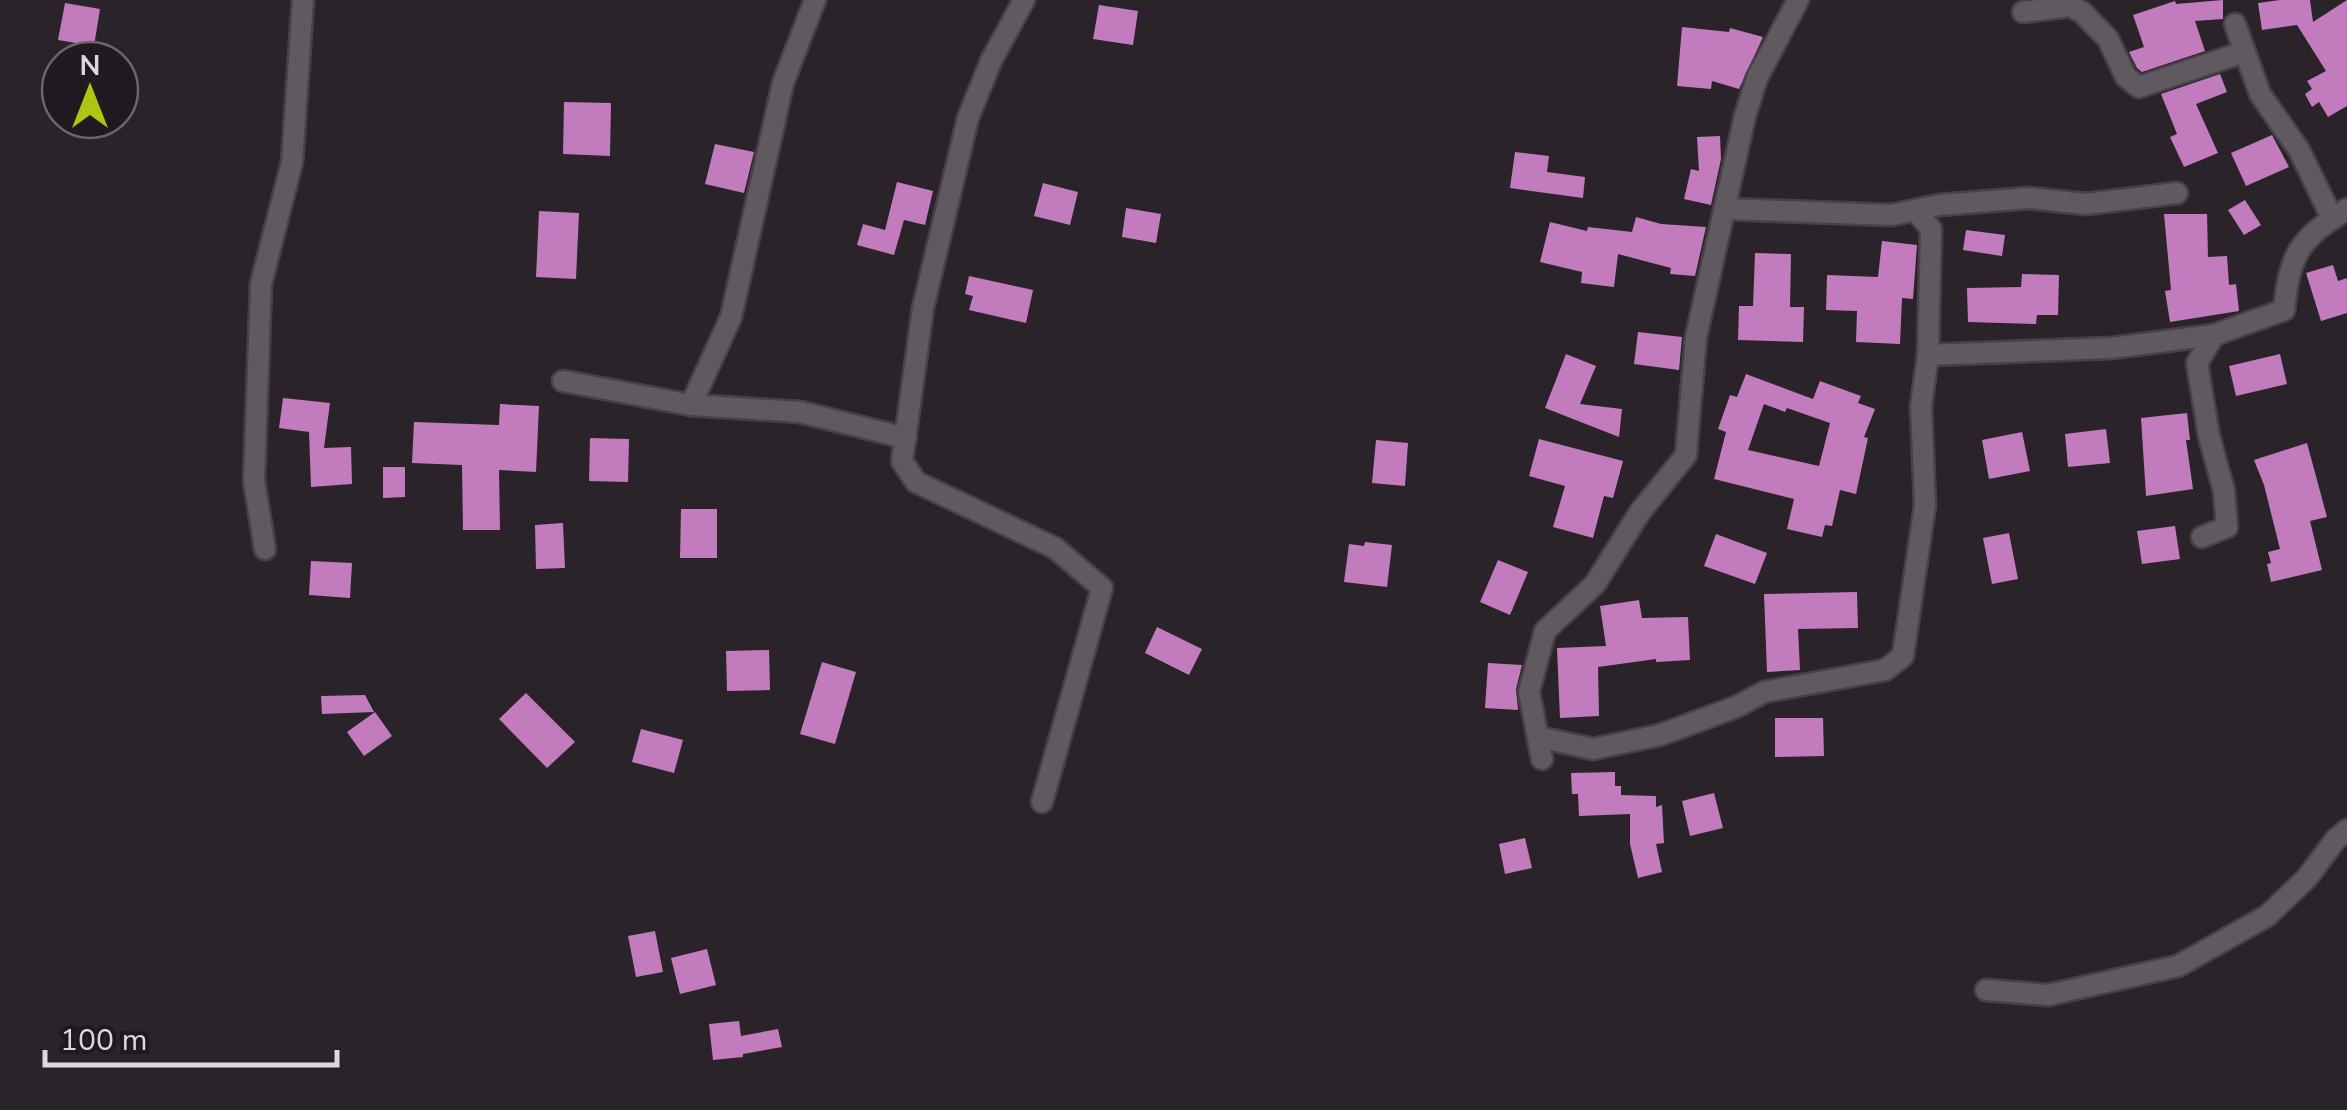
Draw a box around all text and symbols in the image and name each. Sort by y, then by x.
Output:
north arrow [40,40,140,140]
text: N [80,47,100,85]
scale bar [45,1005,338,1067]
text: 100 m [60,1020,147,1061]

